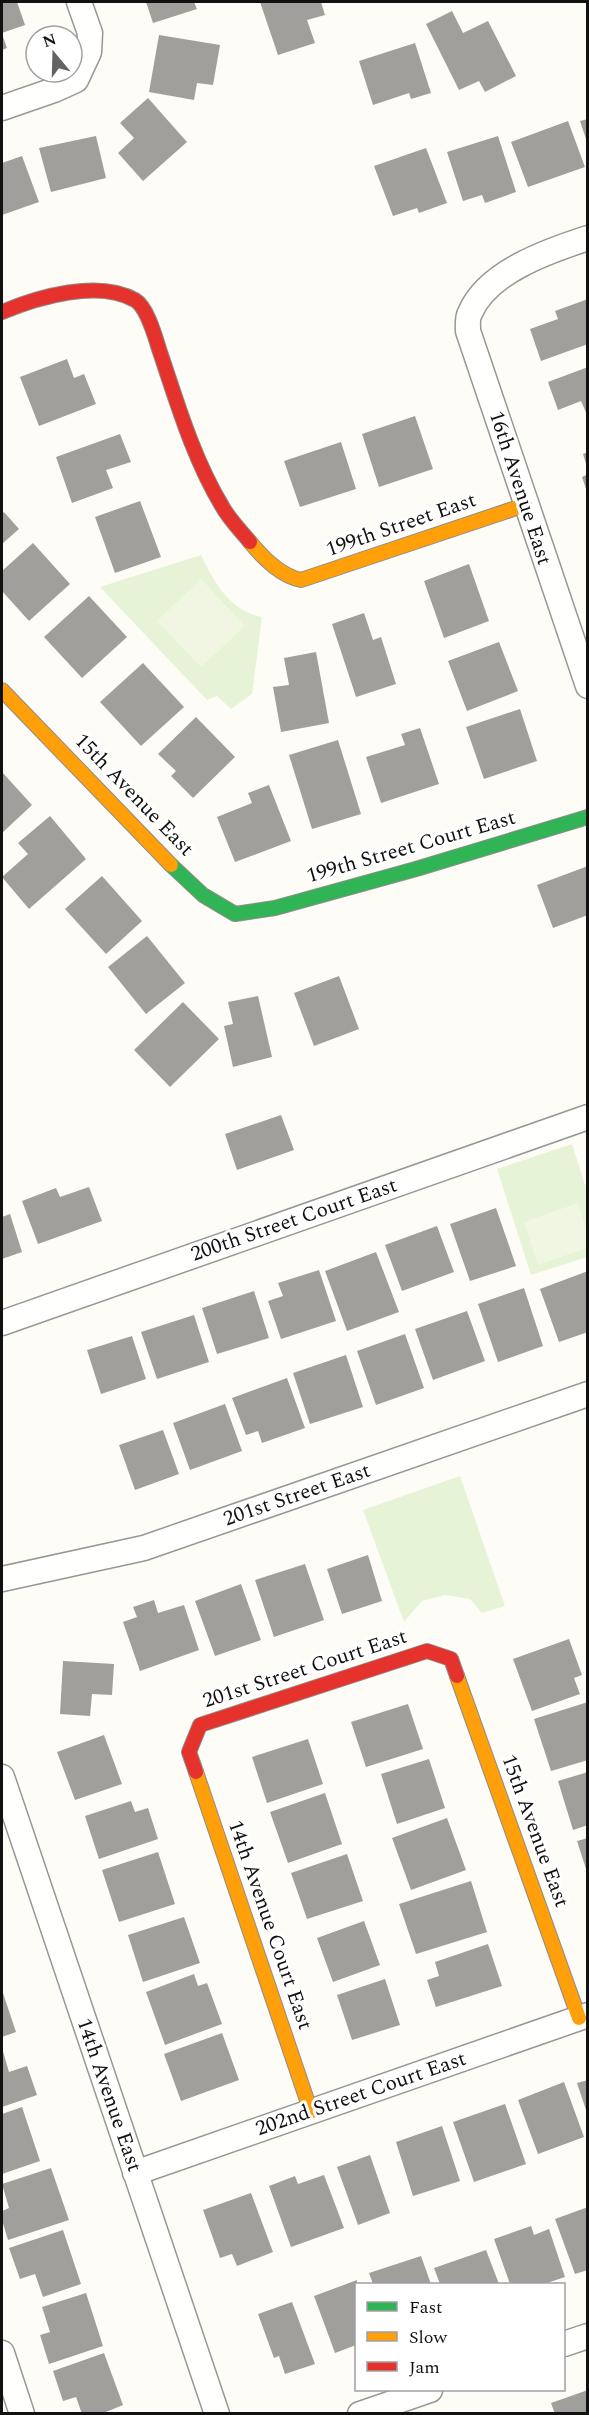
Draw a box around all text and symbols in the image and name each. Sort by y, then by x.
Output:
north arrow [24,24,84,84]
text: N [39,27,60,54]
street label: 16th Avenue East [480,407,560,569]
street label: 199th Street East [322,484,480,566]
street label: 15th Avenue East [67,726,201,864]
street label: 199th Street Court East [303,802,519,892]
street label: 200th Street Court East [186,1170,402,1270]
street label: 201st Street East [219,1455,375,1535]
street label: 201st Street Court East [199,1621,411,1717]
street label: 15th Avenue East [492,1750,578,1912]
street label: 14th Avenue Court East [219,1816,321,2034]
street label: 14th Avenue East [68,2014,150,2176]
street label: 202nd Street Court East [251,2043,471,2145]
legend [355,2283,565,2391]
text: Fast [409,2294,442,2321]
text: Slow [409,2324,448,2351]
text: Jam [409,2354,440,2381]

